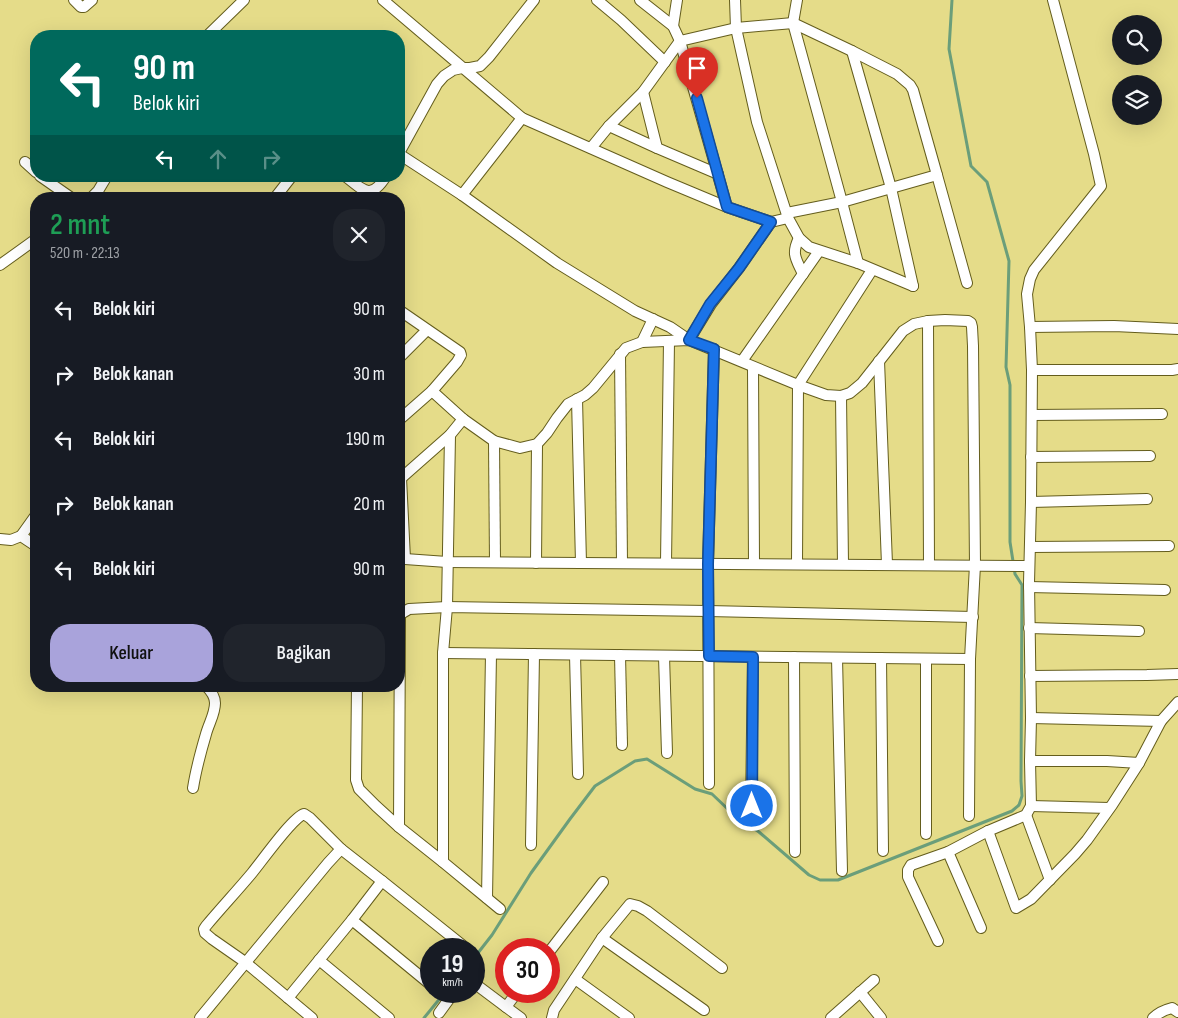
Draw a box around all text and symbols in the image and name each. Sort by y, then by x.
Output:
map controls [1112,15,1162,125]
button: search [1112,15,1162,65]
text: 90 m [133,47,195,90]
pin [676,47,718,98]
icon: left [50,50,115,115]
icon: arrive [683,54,711,82]
button: layers [1112,75,1162,125]
text: Belok kiri [133,90,200,117]
icon: left [151,145,179,173]
icon: ahead [204,145,232,173]
icon: right [257,145,285,173]
text: 2 mnt [50,207,110,243]
button: close [333,209,385,261]
text: 520 m · 22:13 [50,244,120,263]
icon: left [50,296,78,324]
text: Belok kiri [93,298,155,321]
text: 90 m [353,298,385,321]
icon: right [50,361,78,389]
text: Belok kanan [93,363,174,386]
text: 30 m [353,363,385,386]
icon: left [50,426,78,454]
text: Belok kiri [93,428,155,451]
text: 190 m [346,428,385,451]
icon: right [50,491,78,519]
text: Belok kanan [93,493,174,516]
text: 20 m [353,493,385,516]
icon: left [50,556,78,584]
text: Belok kiri [93,558,155,581]
text: 90 m [353,558,385,581]
button: Keluar [50,624,213,682]
button: Bagikan [223,624,385,682]
position arrow [725,779,777,831]
speed limit sign: 30 [495,938,560,1003]
text: 19 [442,949,463,980]
text: km/h [442,975,463,990]

